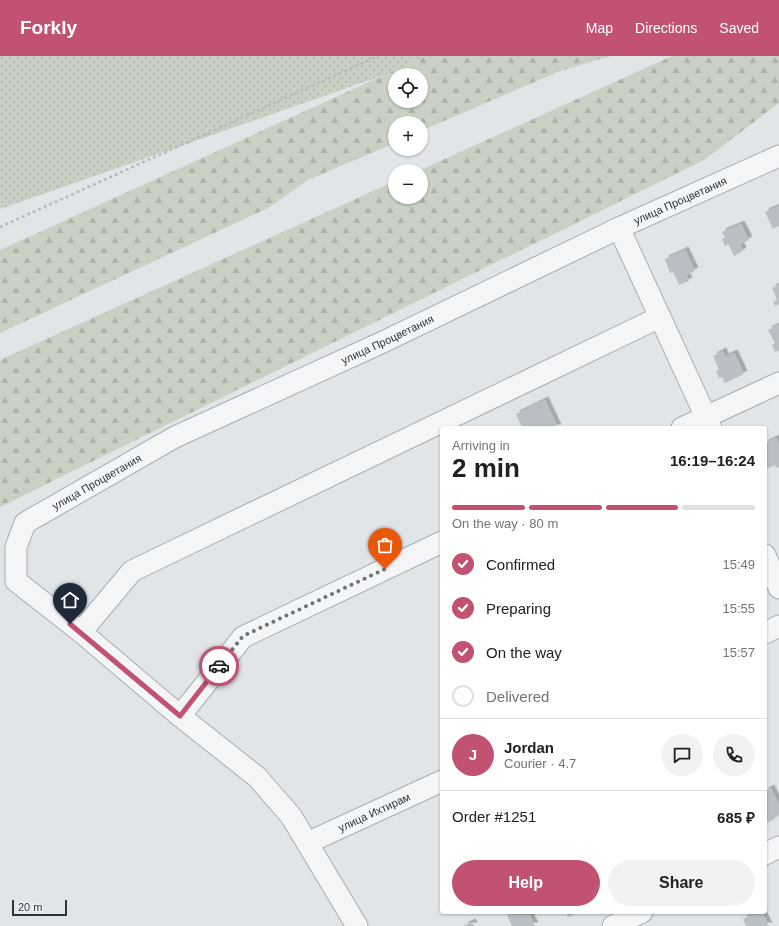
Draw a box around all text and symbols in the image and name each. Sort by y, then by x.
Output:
text: Forkly [20,17,77,38]
text: Map [586,20,613,36]
text: Directions [635,20,697,36]
text: Saved [719,20,759,36]
map controls [388,68,428,204]
button: locate [388,68,428,108]
button: + [388,116,428,156]
button: − [388,164,428,204]
street label: улица Процветания [632,174,728,227]
street label: улица Процветания [339,313,435,366]
text: Arriving in [452,438,510,453]
street label: улица Процветания [50,452,143,512]
text: 16:19–16:24 [670,452,755,469]
text: 2 min [452,453,520,483]
text: On the way · 80 m [452,516,558,531]
pin [368,528,402,569]
icon: bag [374,534,396,556]
icon: check [452,553,474,575]
text: Confirmed [486,556,555,573]
text: 15:49 [722,557,755,572]
pin [53,583,87,624]
icon: home [59,589,81,611]
icon: check [452,597,474,619]
text: Preparing [486,600,551,617]
text: 15:55 [722,601,755,616]
icon: check [452,641,474,663]
text: On the way [486,644,562,661]
text: 15:57 [722,645,755,660]
courier [199,646,239,686]
icon: car [208,655,230,677]
text: Delivered [486,688,549,705]
button: chat [661,734,703,776]
button: phone [713,734,755,776]
text: Jordan [504,739,554,756]
text: J [469,746,477,763]
text: Courier · 4.7 [504,756,576,771]
street label: улица Ихтирам [336,790,412,834]
text: Order #1251 [452,808,536,825]
text: 685 ₽ [717,809,755,826]
button: Help [452,860,600,906]
button: Share [608,860,755,906]
scale bar [12,898,67,917]
text: 20 m [18,901,42,913]

